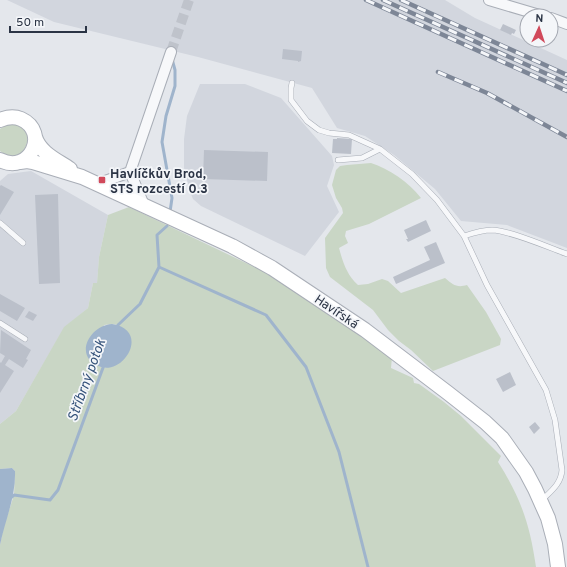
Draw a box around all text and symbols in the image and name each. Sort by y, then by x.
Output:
scale bar [10,8,86,34]
north arrow [519,8,559,48]
text: N [535,12,544,26]
text: 50 m [16,15,44,31]
place label: Havlíčkův Brod, STS rozcestí 0.3 [110,167,208,198]
marker: Havlíčkův Brod, STS rozcestí 0.3 [97,175,107,185]
street label: Havířská [311,292,361,333]
water label: Stříbrný potok [65,336,110,424]

